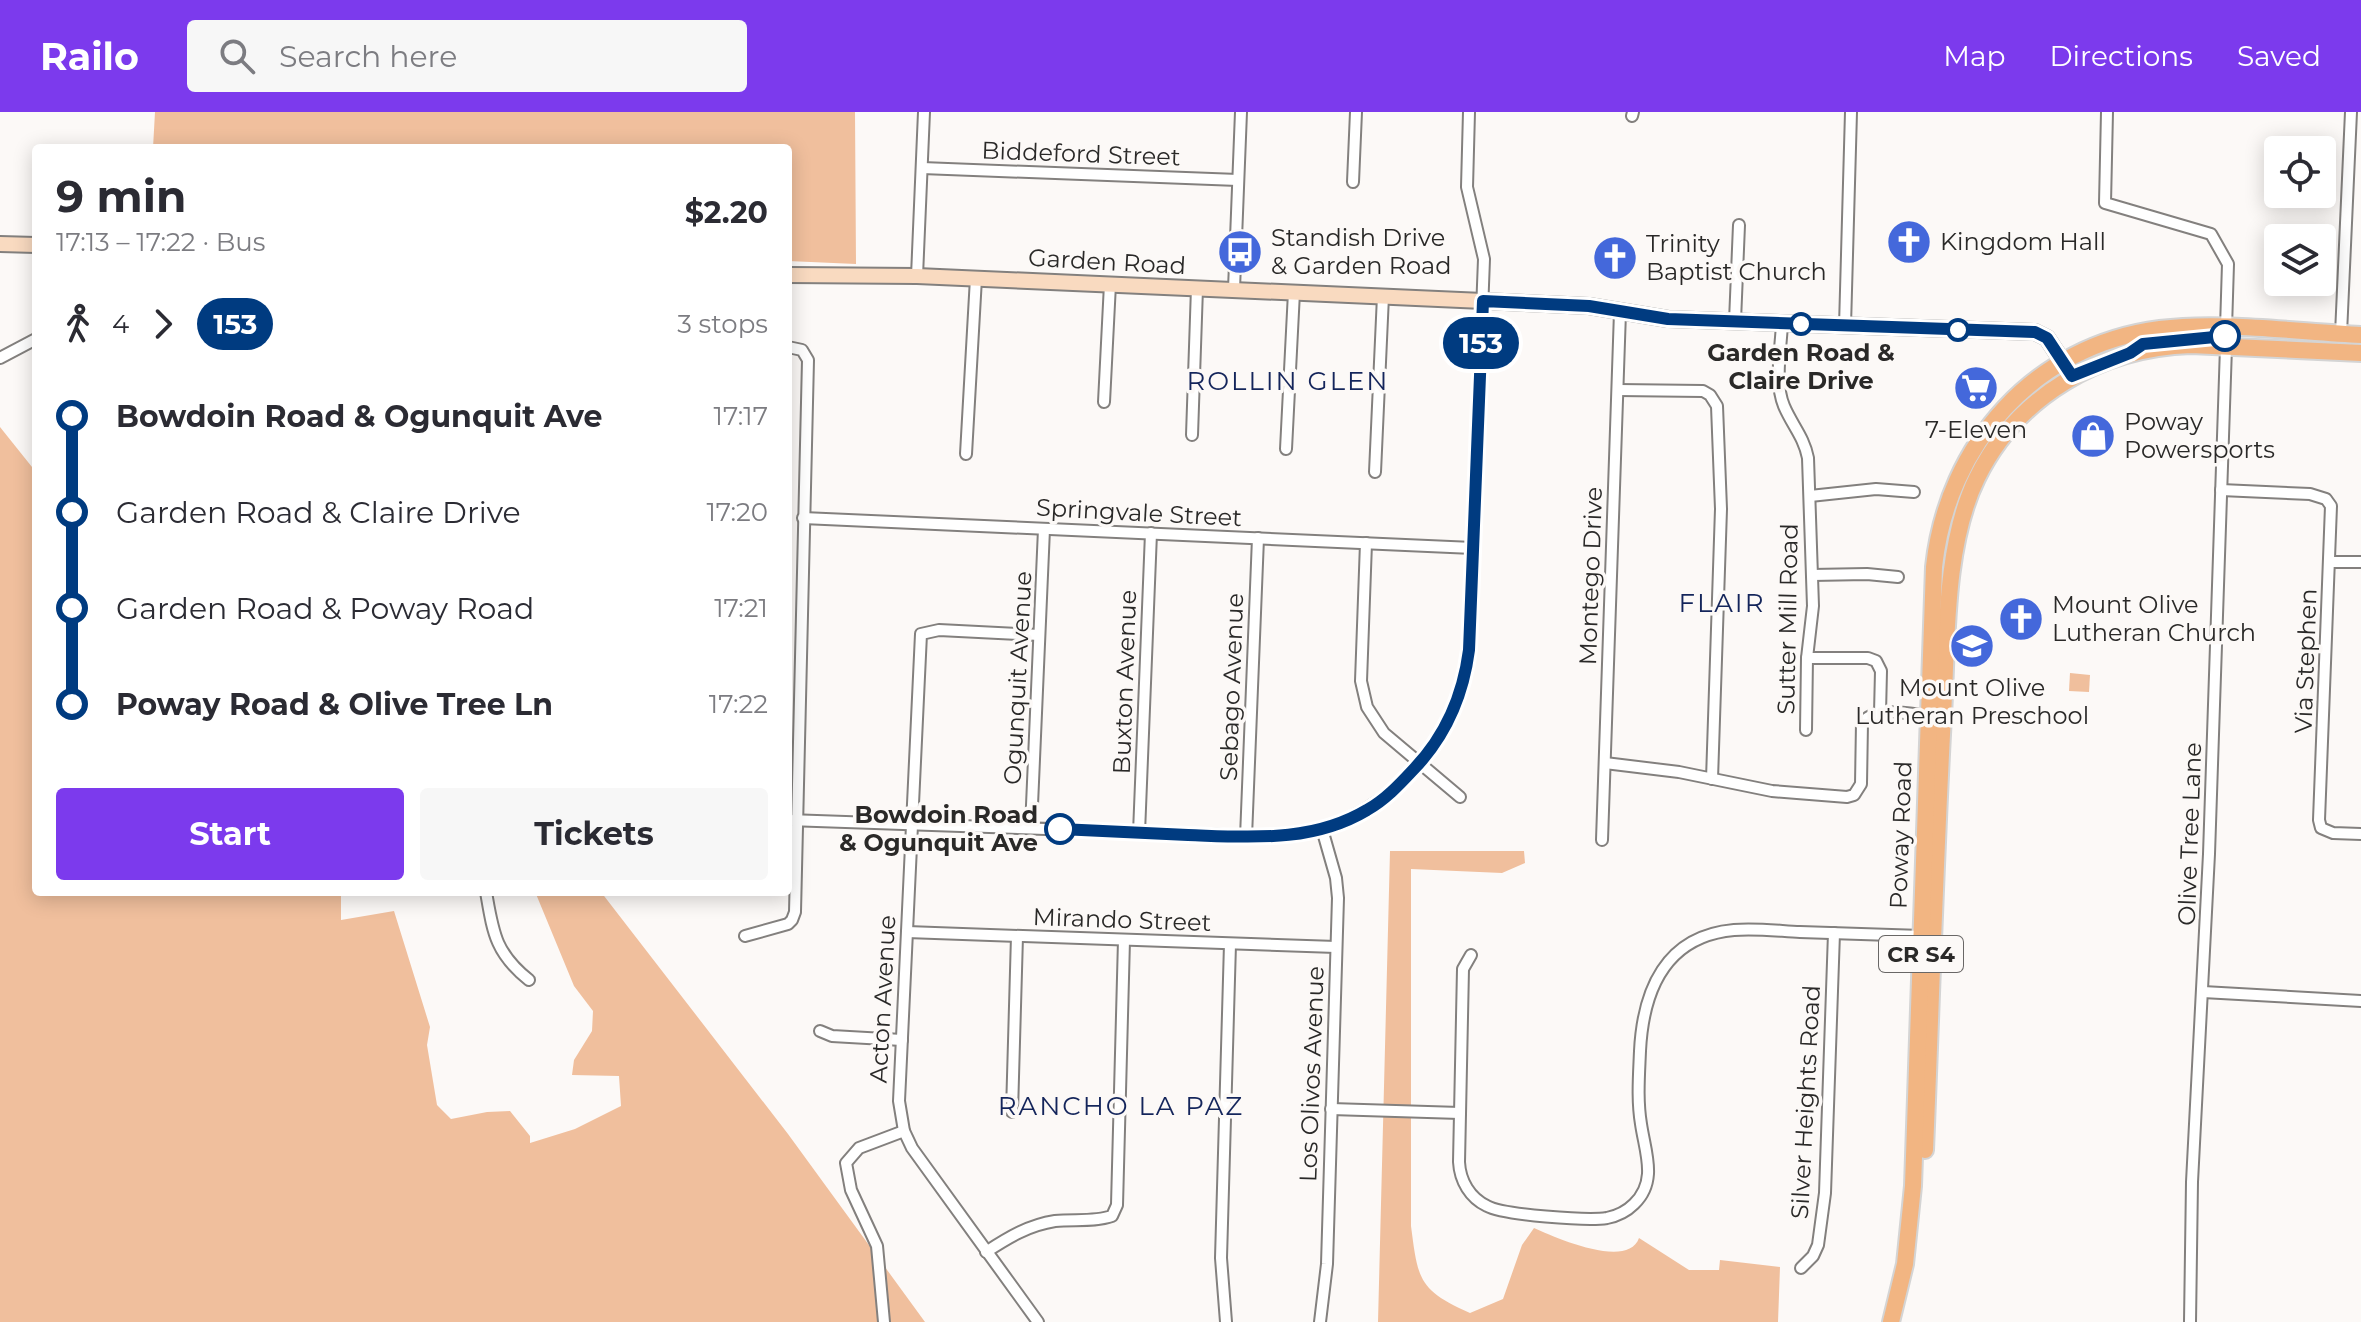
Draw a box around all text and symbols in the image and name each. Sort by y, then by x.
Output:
search box [187,20,747,92]
text: Railo [40,33,139,80]
icon: search [215,34,259,78]
text: Search here [279,38,457,75]
text: Map [1943,39,2005,73]
text: Directions [2049,39,2193,73]
text: Saved [2237,39,2321,73]
street label: Biddeford Street [981,136,1181,171]
map controls [2264,136,2336,296]
button: locate [2264,136,2336,208]
text: 9 min [56,169,186,223]
text: $2.20 [685,194,768,231]
church icon: Kingdom Hall [1885,218,1933,266]
place label: Standish Drive & Garden Road [1271,223,1451,280]
button: layers [2264,224,2336,296]
text: 17:13 – 17:22 · Bus [56,226,266,258]
place label: Kingdom Hall [1940,227,2106,256]
bus stop icon: Standish Drive & Garden Road [1216,228,1264,276]
place label: Trinity Baptist Church [1646,229,1827,286]
church icon: Trinity Baptist Church [1591,234,1639,282]
street label: Garden Road [1027,243,1187,280]
icon: walk [56,302,100,346]
icon: forward [141,302,185,346]
text: 153 [213,307,257,341]
text: 4 [112,308,129,340]
text: 3 stops [677,308,768,340]
marker: Garden Road & Claire Drive [1790,313,1812,335]
line badge: 153 [1435,317,1527,369]
unlabelled marker [1947,319,1969,341]
unlabelled marker [2210,321,2240,351]
text: 153 [1459,326,1503,360]
place label: Garden Road & Claire Drive [1707,338,1895,395]
supermarket icon: 7-Eleven [1952,364,2000,412]
district label: ROLLIN GLEN [1187,365,1390,397]
text: Bowdoin Road & Ogunquit Ave [116,398,602,435]
text: 17:17 [714,400,768,432]
place label: Poway Powersports [2124,407,2275,464]
shop icon: Poway Powersports [2069,412,2117,460]
place label: 7-Eleven [1925,415,2027,444]
street label: Montego Drive [1573,486,1608,666]
street label: Springvale Street [1035,493,1243,532]
text: Garden Road & Claire Drive [116,494,521,531]
text: 17:20 [706,496,768,528]
street label: Sutter Mill Road [1771,523,1804,715]
street label: Ogunquit Avenue [997,570,1038,786]
district label: FLAIR [1678,587,1766,619]
street label: Via Stephen [2288,588,2323,734]
street label: Buxton Avenue [1107,589,1142,775]
text: Garden Road & Poway Road [116,590,534,627]
place label: Mount Olive Lutheran Church [2052,590,2256,647]
text: 17:21 [714,592,768,624]
street label: Sebago Avenue [1214,593,1249,781]
church icon: Mount Olive Lutheran Church [1997,595,2045,643]
school or university icon: Mount Olive Lutheran Preschool [1948,622,1996,670]
place label: Mount Olive Lutheran Preschool [1855,673,2089,730]
text: Poway Road & Olive Tree Ln [116,686,553,723]
text: 17:22 [709,688,768,720]
street label: Olive Tree Lane [2172,742,2207,926]
street label: Poway Road [1883,761,1918,909]
button: Start [56,788,404,880]
button: Tickets [420,788,768,880]
place label: Bowdoin Road & Ogunquit Ave [839,800,1038,857]
marker: Bowdoin Road & Ogunquit Ave [1045,814,1075,844]
street label: Mirando Street [1032,902,1212,937]
street label: Acton Avenue [864,914,901,1084]
road number: CR S4 [1879,936,1963,972]
street label: Los Olivos Avenue [1293,965,1330,1183]
street label: Silver Heights Road [1785,984,1826,1220]
district label: RANCHO LA PAZ [998,1090,1244,1122]

